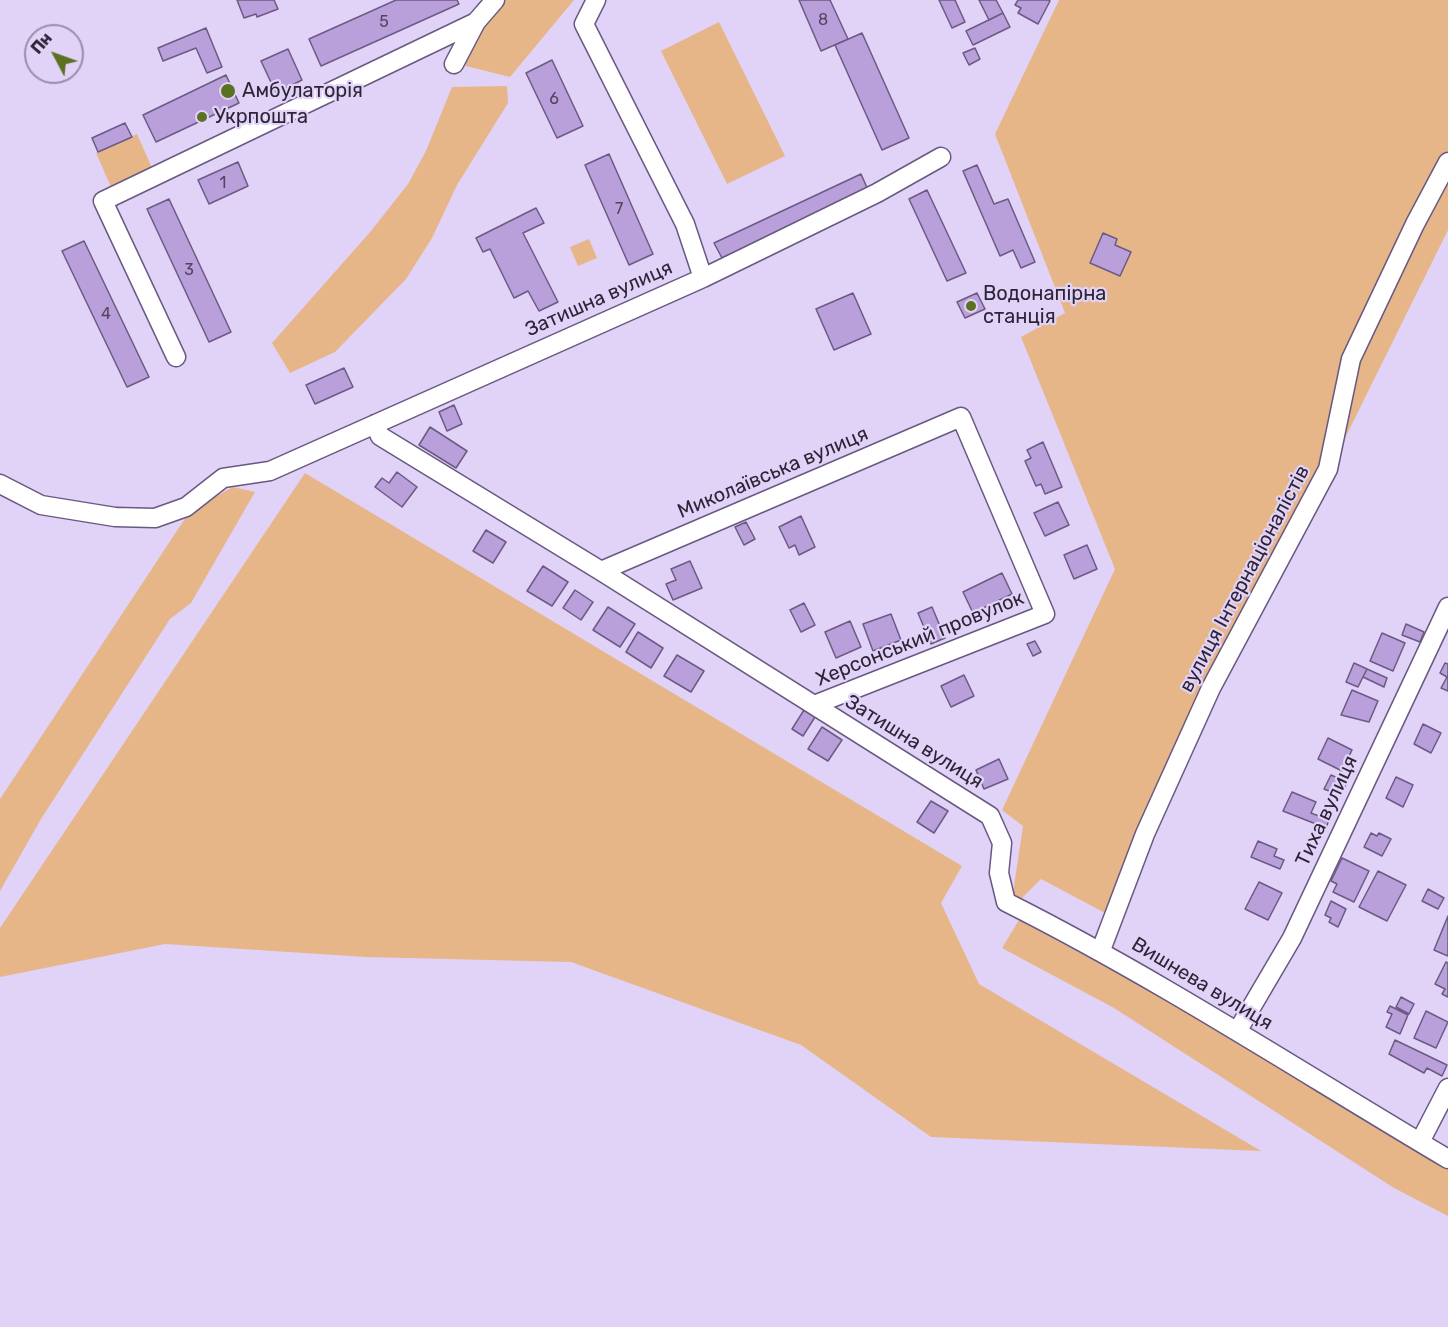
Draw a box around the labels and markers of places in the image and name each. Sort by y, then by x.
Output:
place label: Амбулаторія [242,79,363,103]
marker: Амбулаторія [219,82,237,100]
place label: Укрпошта [214,105,308,129]
marker: Укрпошта [195,110,209,124]
place label: Водонапірна станція [983,282,1106,329]
marker: Водонапірна станція [964,299,978,313]

